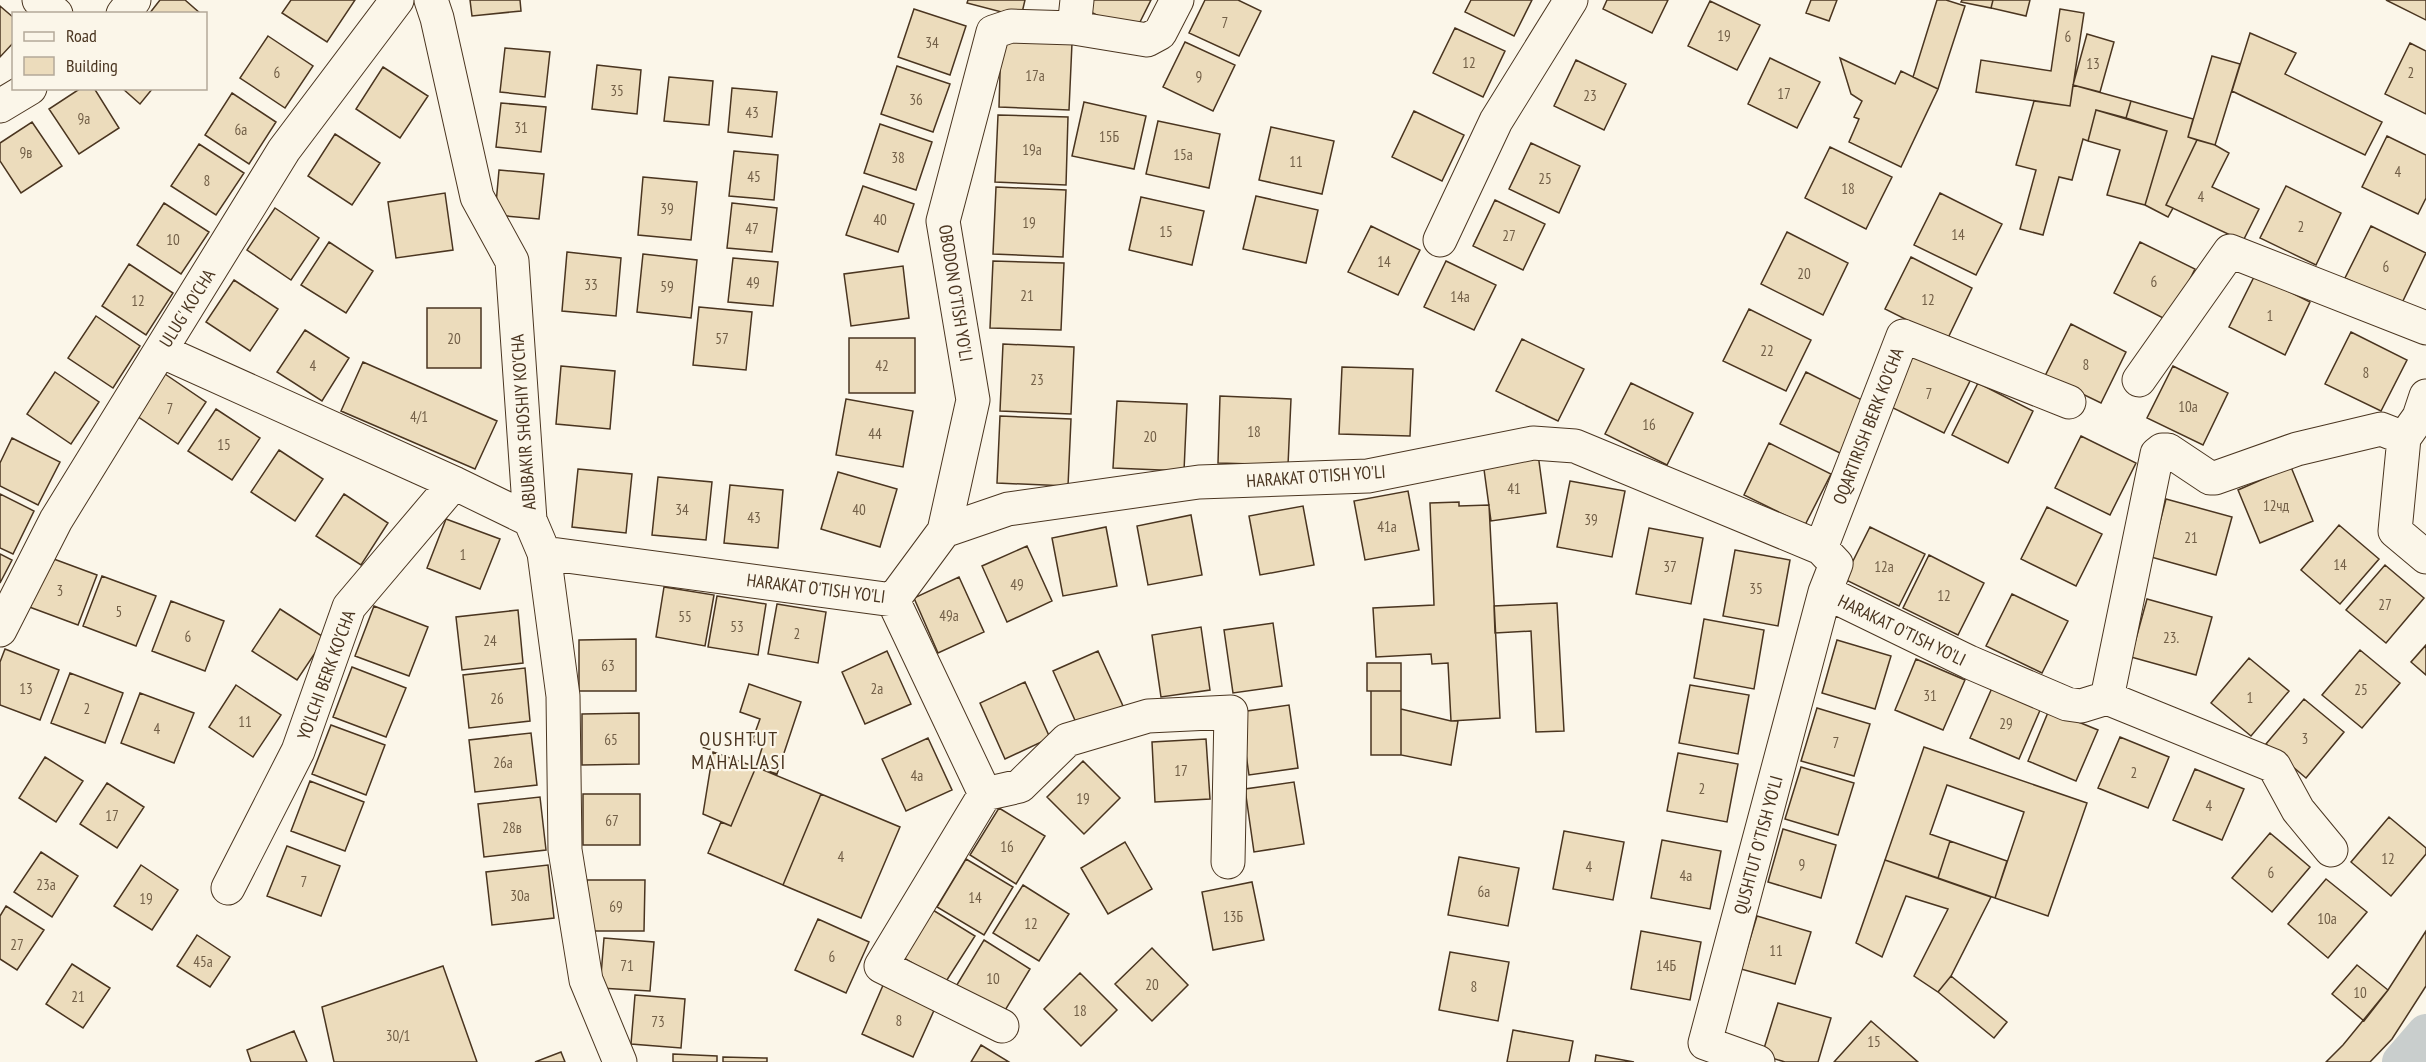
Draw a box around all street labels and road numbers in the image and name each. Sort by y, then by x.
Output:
street label: OBODON O'TISH YO'LI [934,223,978,363]
street label: ULUG' KO'CHA [154,264,220,351]
street label: ABUBAKIR SHOSHIY KO'CHA [505,333,541,511]
street label: OQARTIRISH BERK KO'CHA [1828,344,1909,508]
street label: HARAKAT O'TISH YO'LI [1246,460,1386,492]
street label: HARAKAT O'TISH YO'LI [745,568,887,608]
street label: HARAKAT O'TISH YO'LI [1834,589,1970,671]
street label: YO'LCHI BERK KO'CHA [292,606,360,743]
street label: QUSHTUT O'TISH YO'LI [1728,773,1788,917]

